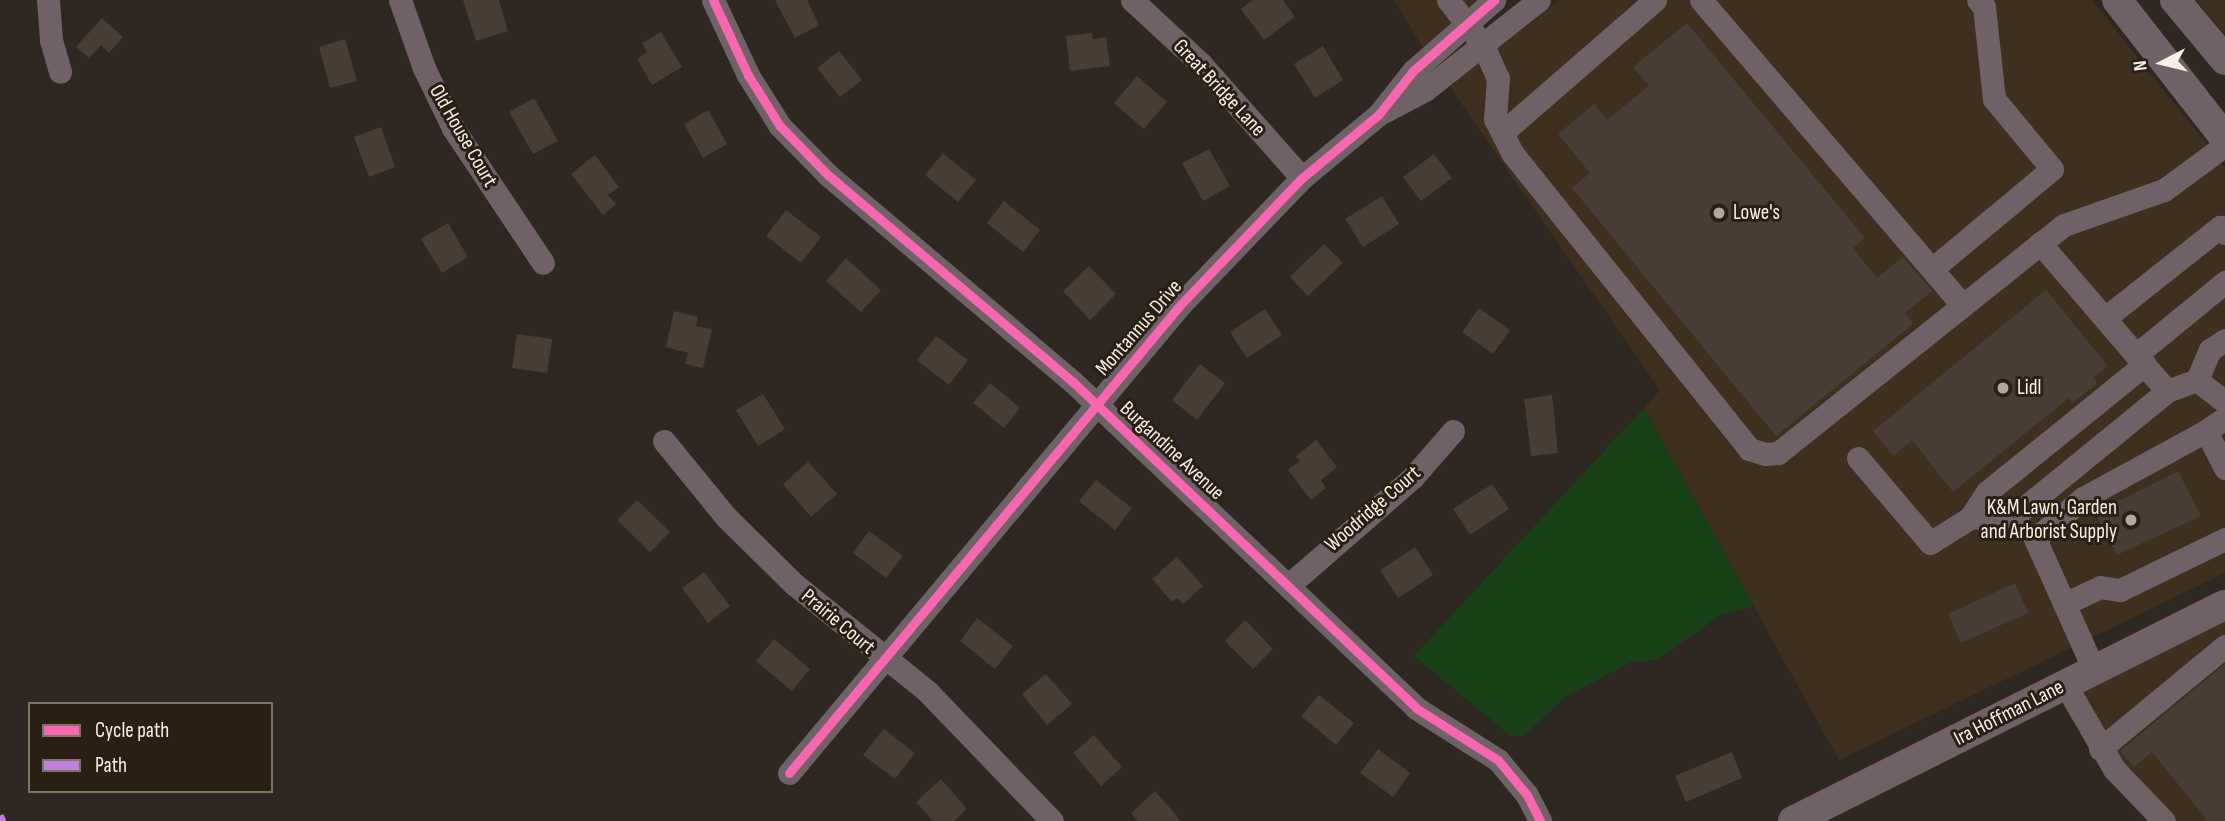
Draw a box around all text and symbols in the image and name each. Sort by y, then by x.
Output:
north arrow [2127,28,2197,98]
street label: Great Bridge Lane [1168,34,1270,142]
text: N [2129,59,2153,72]
street label: Old House Court [424,80,502,192]
place label: Lowe's [1733,200,1780,226]
marker: Lowe's [1711,205,1727,221]
street label: Montannus Drive [1090,275,1188,381]
place label: Lidl [2017,375,2041,401]
marker: Lidl [1995,380,2011,396]
street label: Burgandine Avenue [1115,396,1229,506]
street label: Woodridge Court [1320,461,1426,557]
place label: K&M Lawn, Garden and Arborist Supply [1981,495,2117,545]
marker: K&M Lawn, Garden and Arborist Supply [2123,512,2139,528]
street label: Prairie Court [796,584,880,660]
street label: Ira Hoffman Lane [1950,675,2068,751]
legend [28,702,273,793]
text: Cycle path [95,718,169,743]
text: Path [95,753,127,778]

